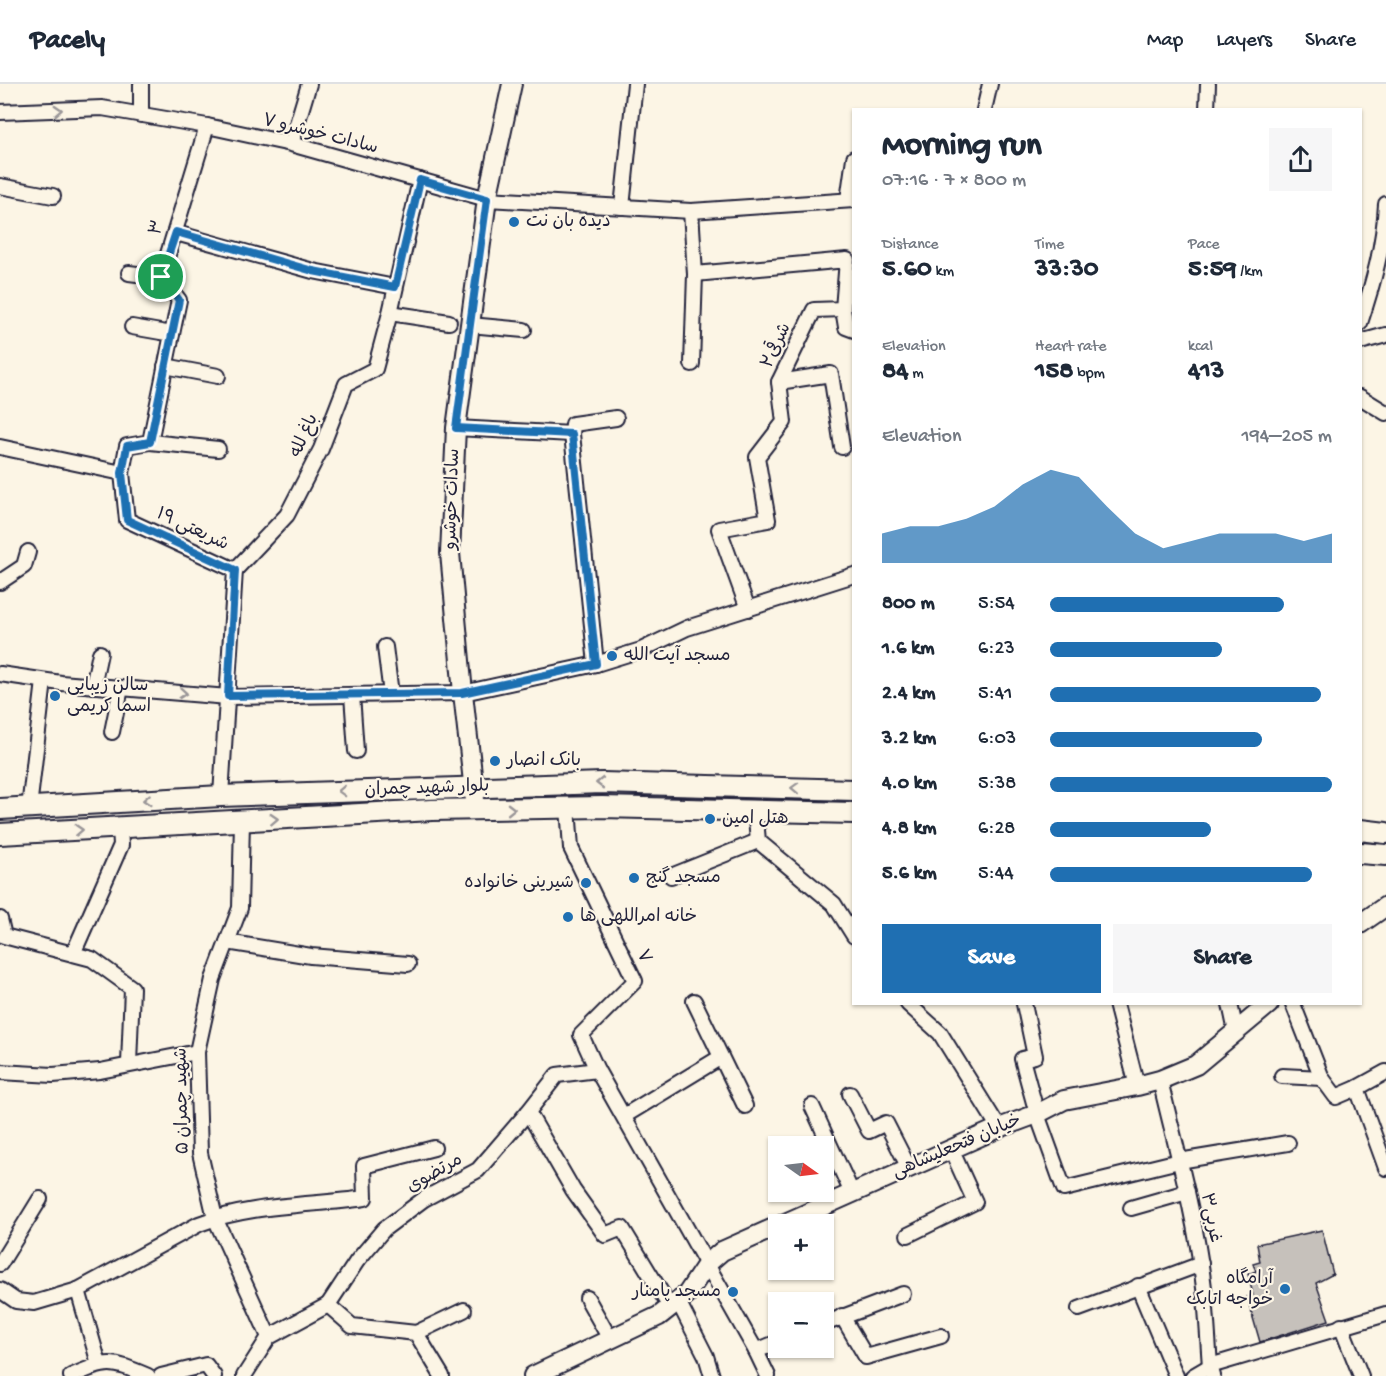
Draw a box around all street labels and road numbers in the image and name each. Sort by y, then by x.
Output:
street label: سادات خوشرو ۷ [260,110,380,160]
street label: ۳ [146,218,170,238]
street label: شرقی۲ [754,318,797,372]
street label: باغ لله [285,411,324,461]
street label: سادات خوشرو [441,448,465,552]
street label: شریعتی ۱۹ [152,504,232,556]
street label: بلوار شهید چمران [364,776,490,802]
street label: ۷ [631,947,655,967]
street label: شهید چمران ۵ [172,1047,194,1155]
street label: خیابان فتحعلیشاهی [889,1110,1025,1184]
street label: مرتضوی [403,1150,467,1198]
street label: غربی۳ [1195,1191,1225,1245]

